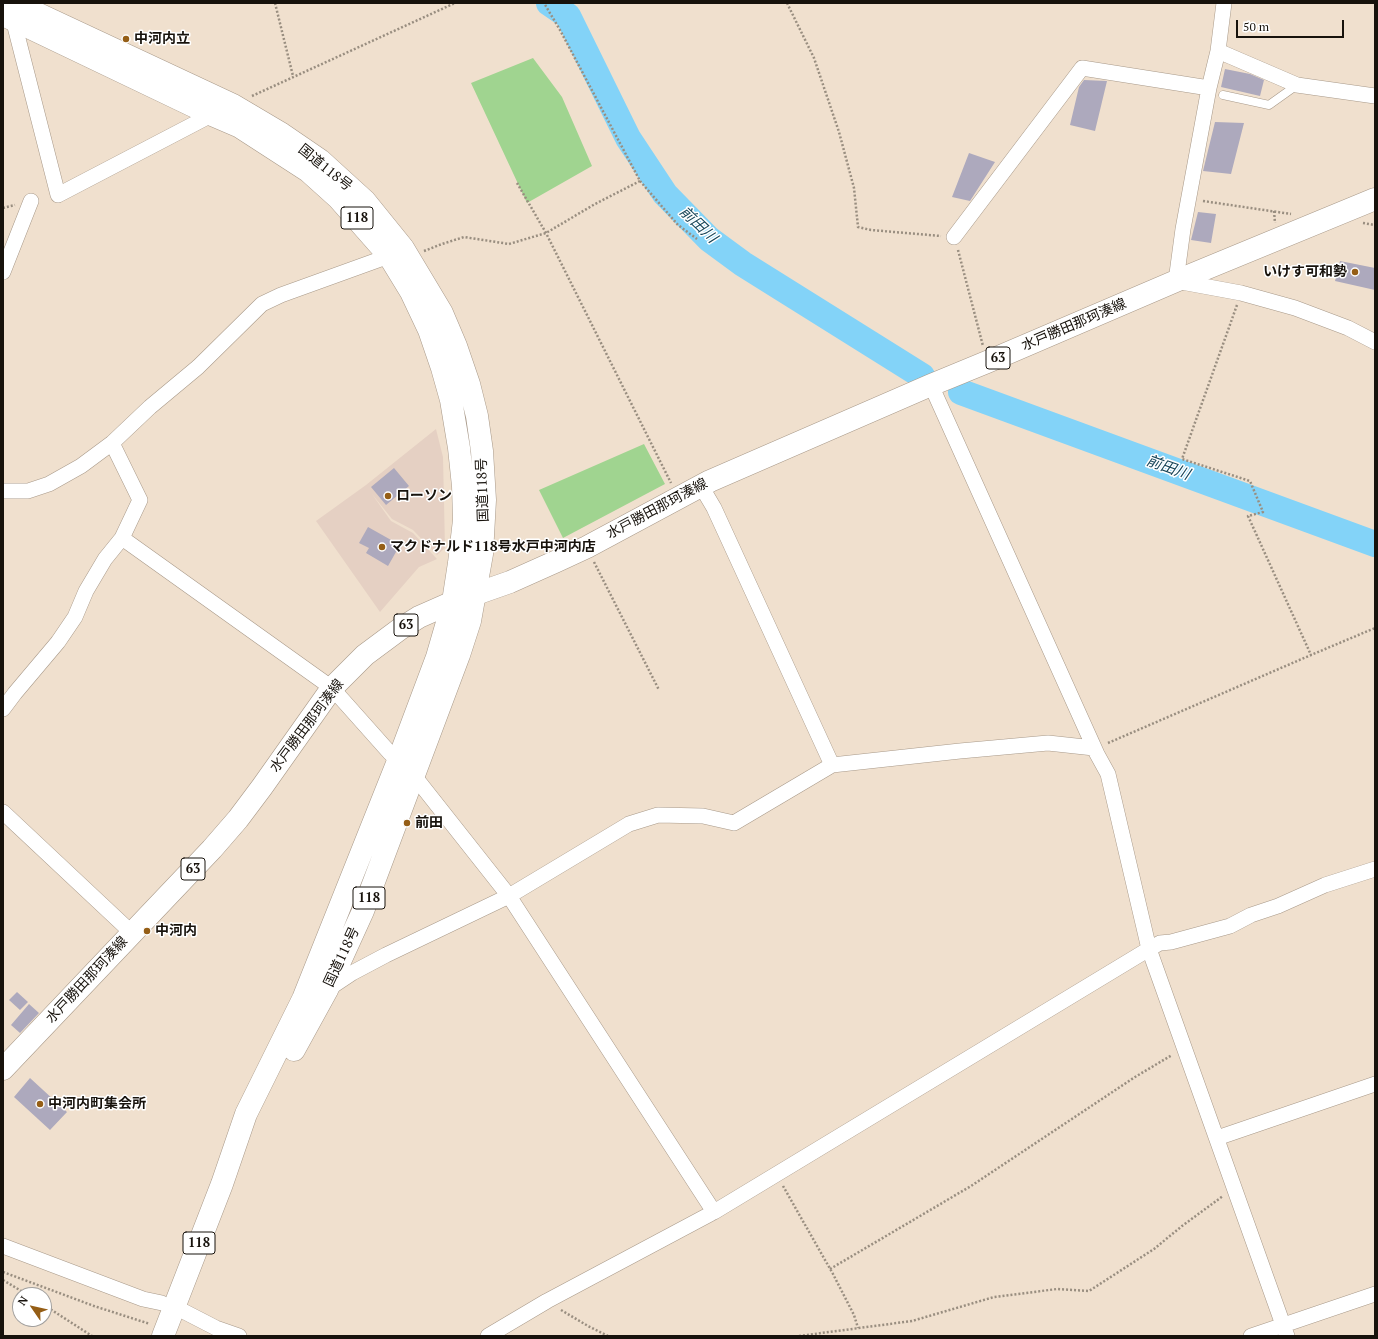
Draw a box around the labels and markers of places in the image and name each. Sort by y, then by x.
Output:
place label: 中河内立 [134,31,190,47]
marker: 中河内立 [121,34,131,44]
place label: いけす可和勢 [1263,264,1347,280]
marker: いけす可和勢 [1350,267,1360,277]
place label: ローソン [396,488,452,504]
marker: ローソン [383,491,393,501]
place label: マクドナルド118号水戸中河内店 [390,539,596,555]
marker: マクドナルド118号水戸中河内店 [377,542,387,552]
place label: 前田 [415,815,443,831]
marker: 前田 [402,818,412,828]
place label: 中河内 [155,923,197,939]
marker: 中河内 [142,926,152,936]
place label: 中河内町集会所 [48,1096,146,1112]
marker: 中河内町集会所 [35,1099,45,1109]

